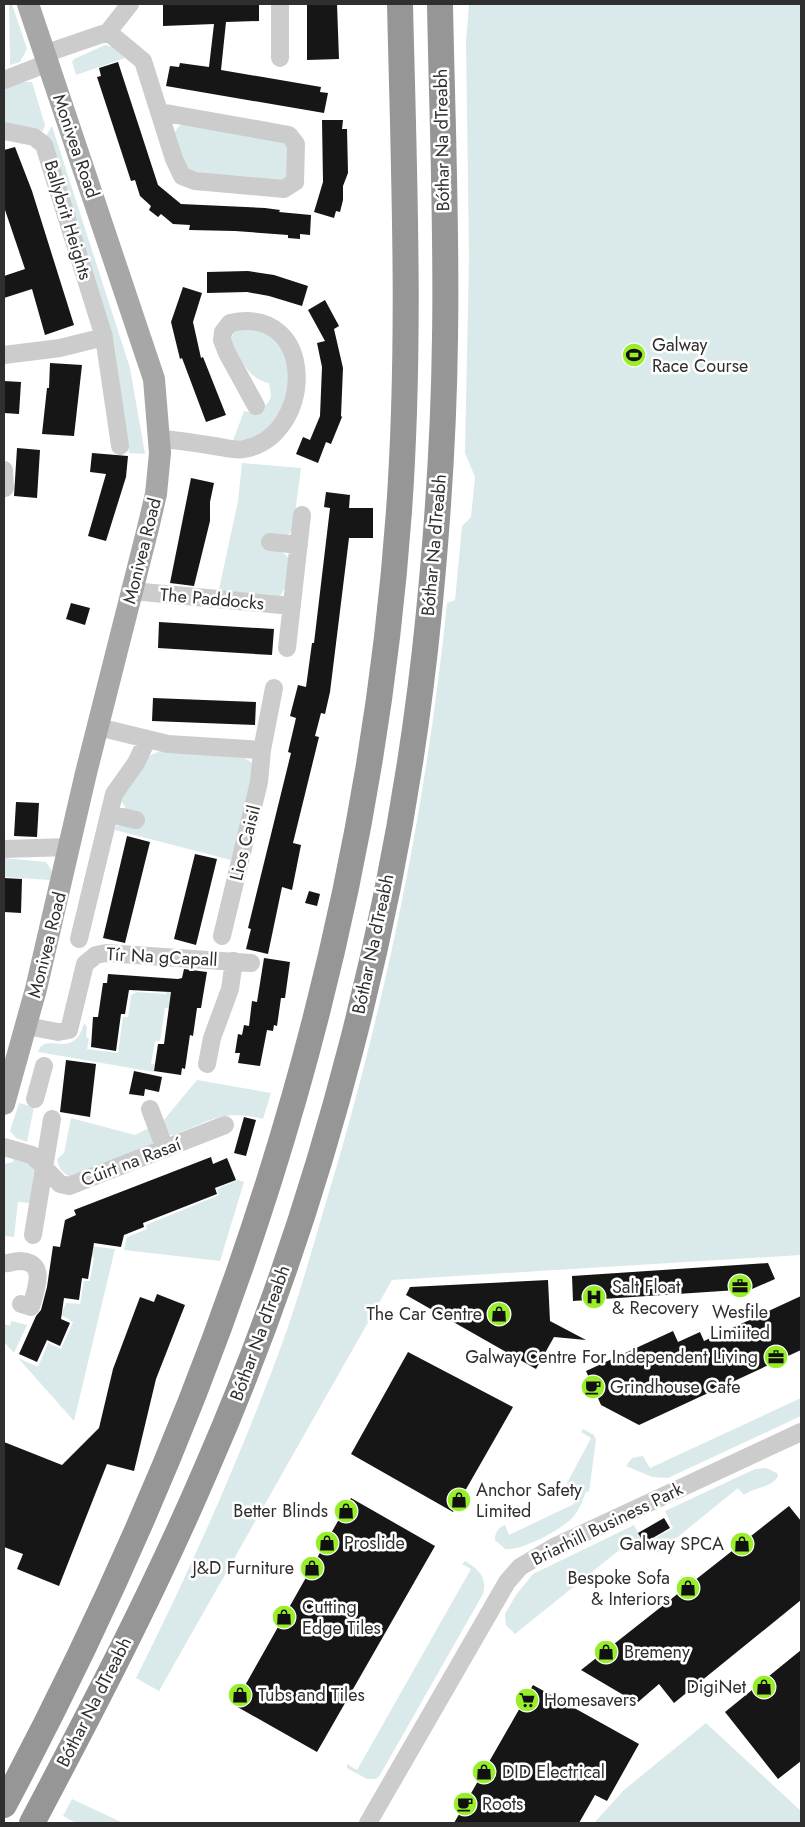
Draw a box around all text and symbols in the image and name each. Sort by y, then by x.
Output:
street label: Bóthar Na dTreabh [428,68,456,212]
street label: Monivea Road [46,91,106,201]
street label: Ballybrit Heights [37,157,99,283]
place label: Galway Race Course [652,332,748,379]
sports icon: Galway Race Course [621,342,647,368]
street label: Bóthar Na dTreabh [415,473,453,617]
street label: Monivea Road [116,495,168,607]
street label: The Paddocks [159,581,265,617]
street label: Lios Caisil [223,802,267,884]
street label: Bóthar Na dTreabh [345,872,401,1016]
street label: Monivea Road [21,889,73,1001]
street label: Tír Na gCapall [106,941,218,973]
street label: Cúirt na Rasaí [77,1131,186,1193]
street label: Bóthar Na dTreabh [223,1262,297,1404]
office icon: Wesfile Limiited [727,1273,753,1299]
place label: Salt Float & Recovery [612,1274,699,1321]
hospital icon: Salt Float & Recovery [581,1284,607,1310]
place label: Wesfile Limiited [710,1299,770,1346]
place label: The Car Centre [366,1301,482,1327]
shop icon: The Car Centre [486,1301,512,1327]
place label: Galway Centre For Independent Living [465,1344,758,1370]
office icon: Galway Centre For Independent Living [763,1344,789,1370]
cafe icon: Grindhouse Cafe [580,1374,606,1400]
place label: Grindhouse Cafe [610,1374,741,1400]
street label: Briarhill Business Park [527,1476,687,1572]
place label: Anchor Safety Limited [476,1477,582,1524]
shop icon: Anchor Safety Limited [446,1487,472,1513]
place label: Better Blinds [233,1498,328,1524]
shop icon: Better Blinds [333,1498,359,1524]
shop icon: Proslide [314,1530,340,1556]
place label: Proslide [344,1530,405,1556]
place label: Galway SPCA [619,1531,724,1557]
shop icon: Galway SPCA [729,1531,755,1557]
place label: J&D Furniture [191,1555,294,1581]
shop icon: J&D Furniture [299,1555,325,1581]
place label: Bespoke Sofa & Interiors [568,1565,670,1612]
shop icon: Bespoke Sofa & Interiors [675,1575,701,1601]
place label: Cutting Edge Tiles [302,1594,381,1641]
shop icon: Cutting Edge Tiles [271,1604,297,1630]
street label: Bóthar Na dTreabh [50,1633,138,1771]
shop icon: Bremeny [593,1639,619,1665]
place label: Bremeny [624,1639,690,1665]
place label: DigiNet [687,1674,747,1700]
shop icon: DigiNet [751,1674,777,1700]
shop icon: Tubs and Tiles [227,1682,253,1708]
place label: Tubs and Tiles [258,1682,365,1708]
supermarket icon: Homesavers [514,1687,540,1713]
place label: Homesavers [544,1687,636,1713]
shop icon: DID Electrical [471,1759,497,1785]
place label: DID Electrical [502,1759,605,1785]
cafe icon: Roots [452,1791,478,1817]
place label: Roots [482,1791,523,1817]

